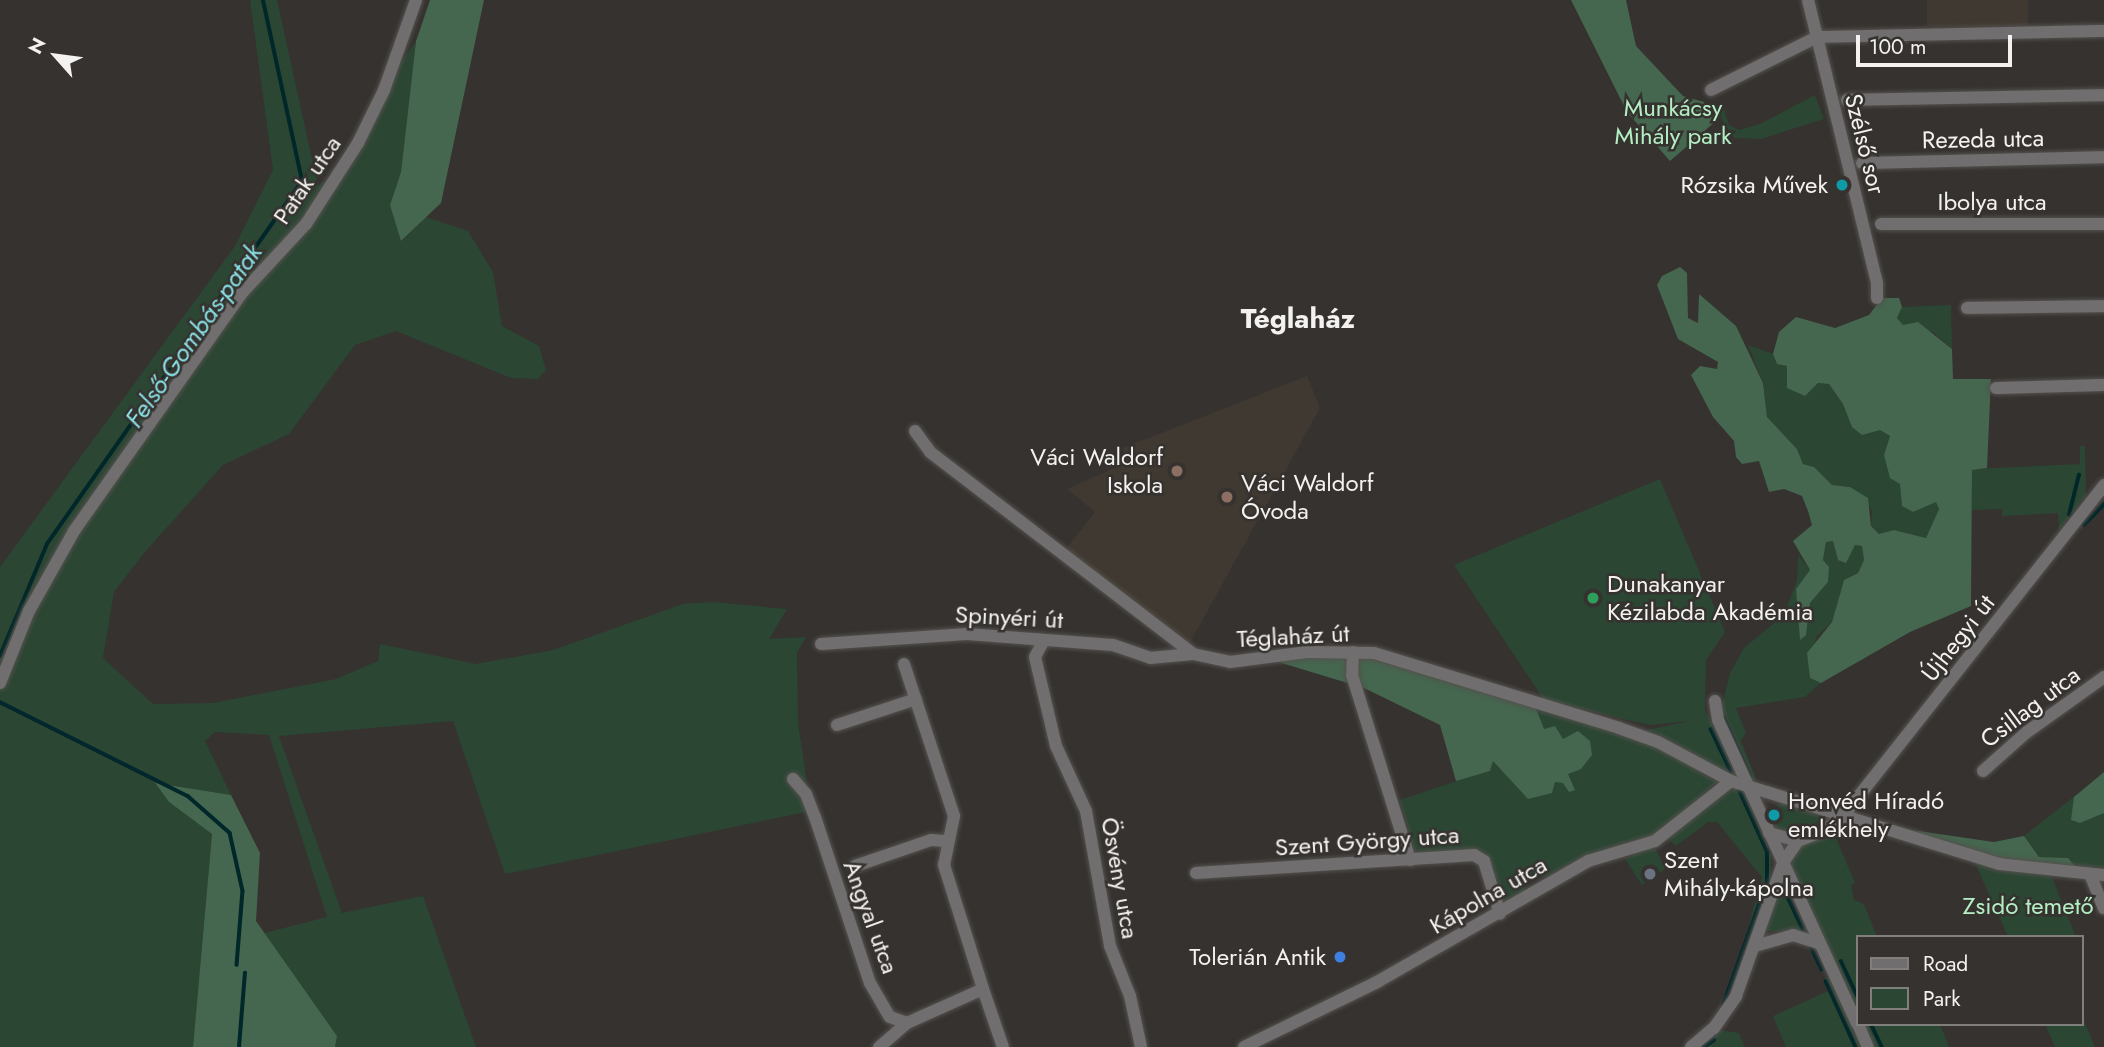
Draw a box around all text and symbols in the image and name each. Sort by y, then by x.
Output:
north arrow [21,21,91,91]
scale bar [1859,21,2015,65]
text: 100 m [1869,32,1926,62]
text: N [22,33,52,59]
street label: Szélső sor [1839,91,1891,197]
park label: Munkácsy Mihály park [1614,94,1732,150]
street label: Rezeda utca [1922,124,2044,154]
street label: Patak utca [267,130,347,230]
place label: Rózsika Művek [1680,171,1828,199]
marker: Rózsika Művek [1834,177,1850,193]
street label: Ibolya utca [1938,188,2046,216]
water label: Felső-Gombás-patak [119,238,269,434]
district label: Téglaház [1241,302,1355,336]
place label: Váci Waldorf Iskola [1030,443,1163,499]
marker: Váci Waldorf Iskola [1169,463,1185,479]
place label: Váci Waldorf Óvoda [1241,469,1374,525]
marker: Váci Waldorf Óvoda [1219,489,1235,505]
place label: Dunakanyar Kézilabda Akadémia [1607,570,1813,626]
street label: Újhegyi út [1915,589,2001,687]
marker: Dunakanyar Kézilabda Akadémia [1585,590,1601,606]
street label: Spinyéri út [954,600,1064,634]
street label: Téglaház út [1236,619,1350,653]
street label: Csillag utca [1975,660,2085,754]
place label: Honvéd Híradó emlékhely [1788,787,1944,843]
marker: Honvéd Híradó emlékhely [1766,807,1782,823]
street label: Ösvény utca [1095,815,1145,941]
street label: Szent György utca [1274,820,1460,862]
place label: Szent Mihály-kápolna [1664,846,1814,902]
street label: Kápolna utca [1424,850,1552,940]
street label: Angyal utca [837,856,905,978]
marker: Szent Mihály-kápolna [1642,866,1658,882]
park label: Zsidó temető [1962,892,2094,920]
legend [1856,935,2083,1026]
place label: Tolerián Antik [1189,943,1326,971]
marker: Tolerián Antik [1332,949,1348,965]
text: Road [1923,949,1968,979]
text: Park [1923,984,1960,1014]

